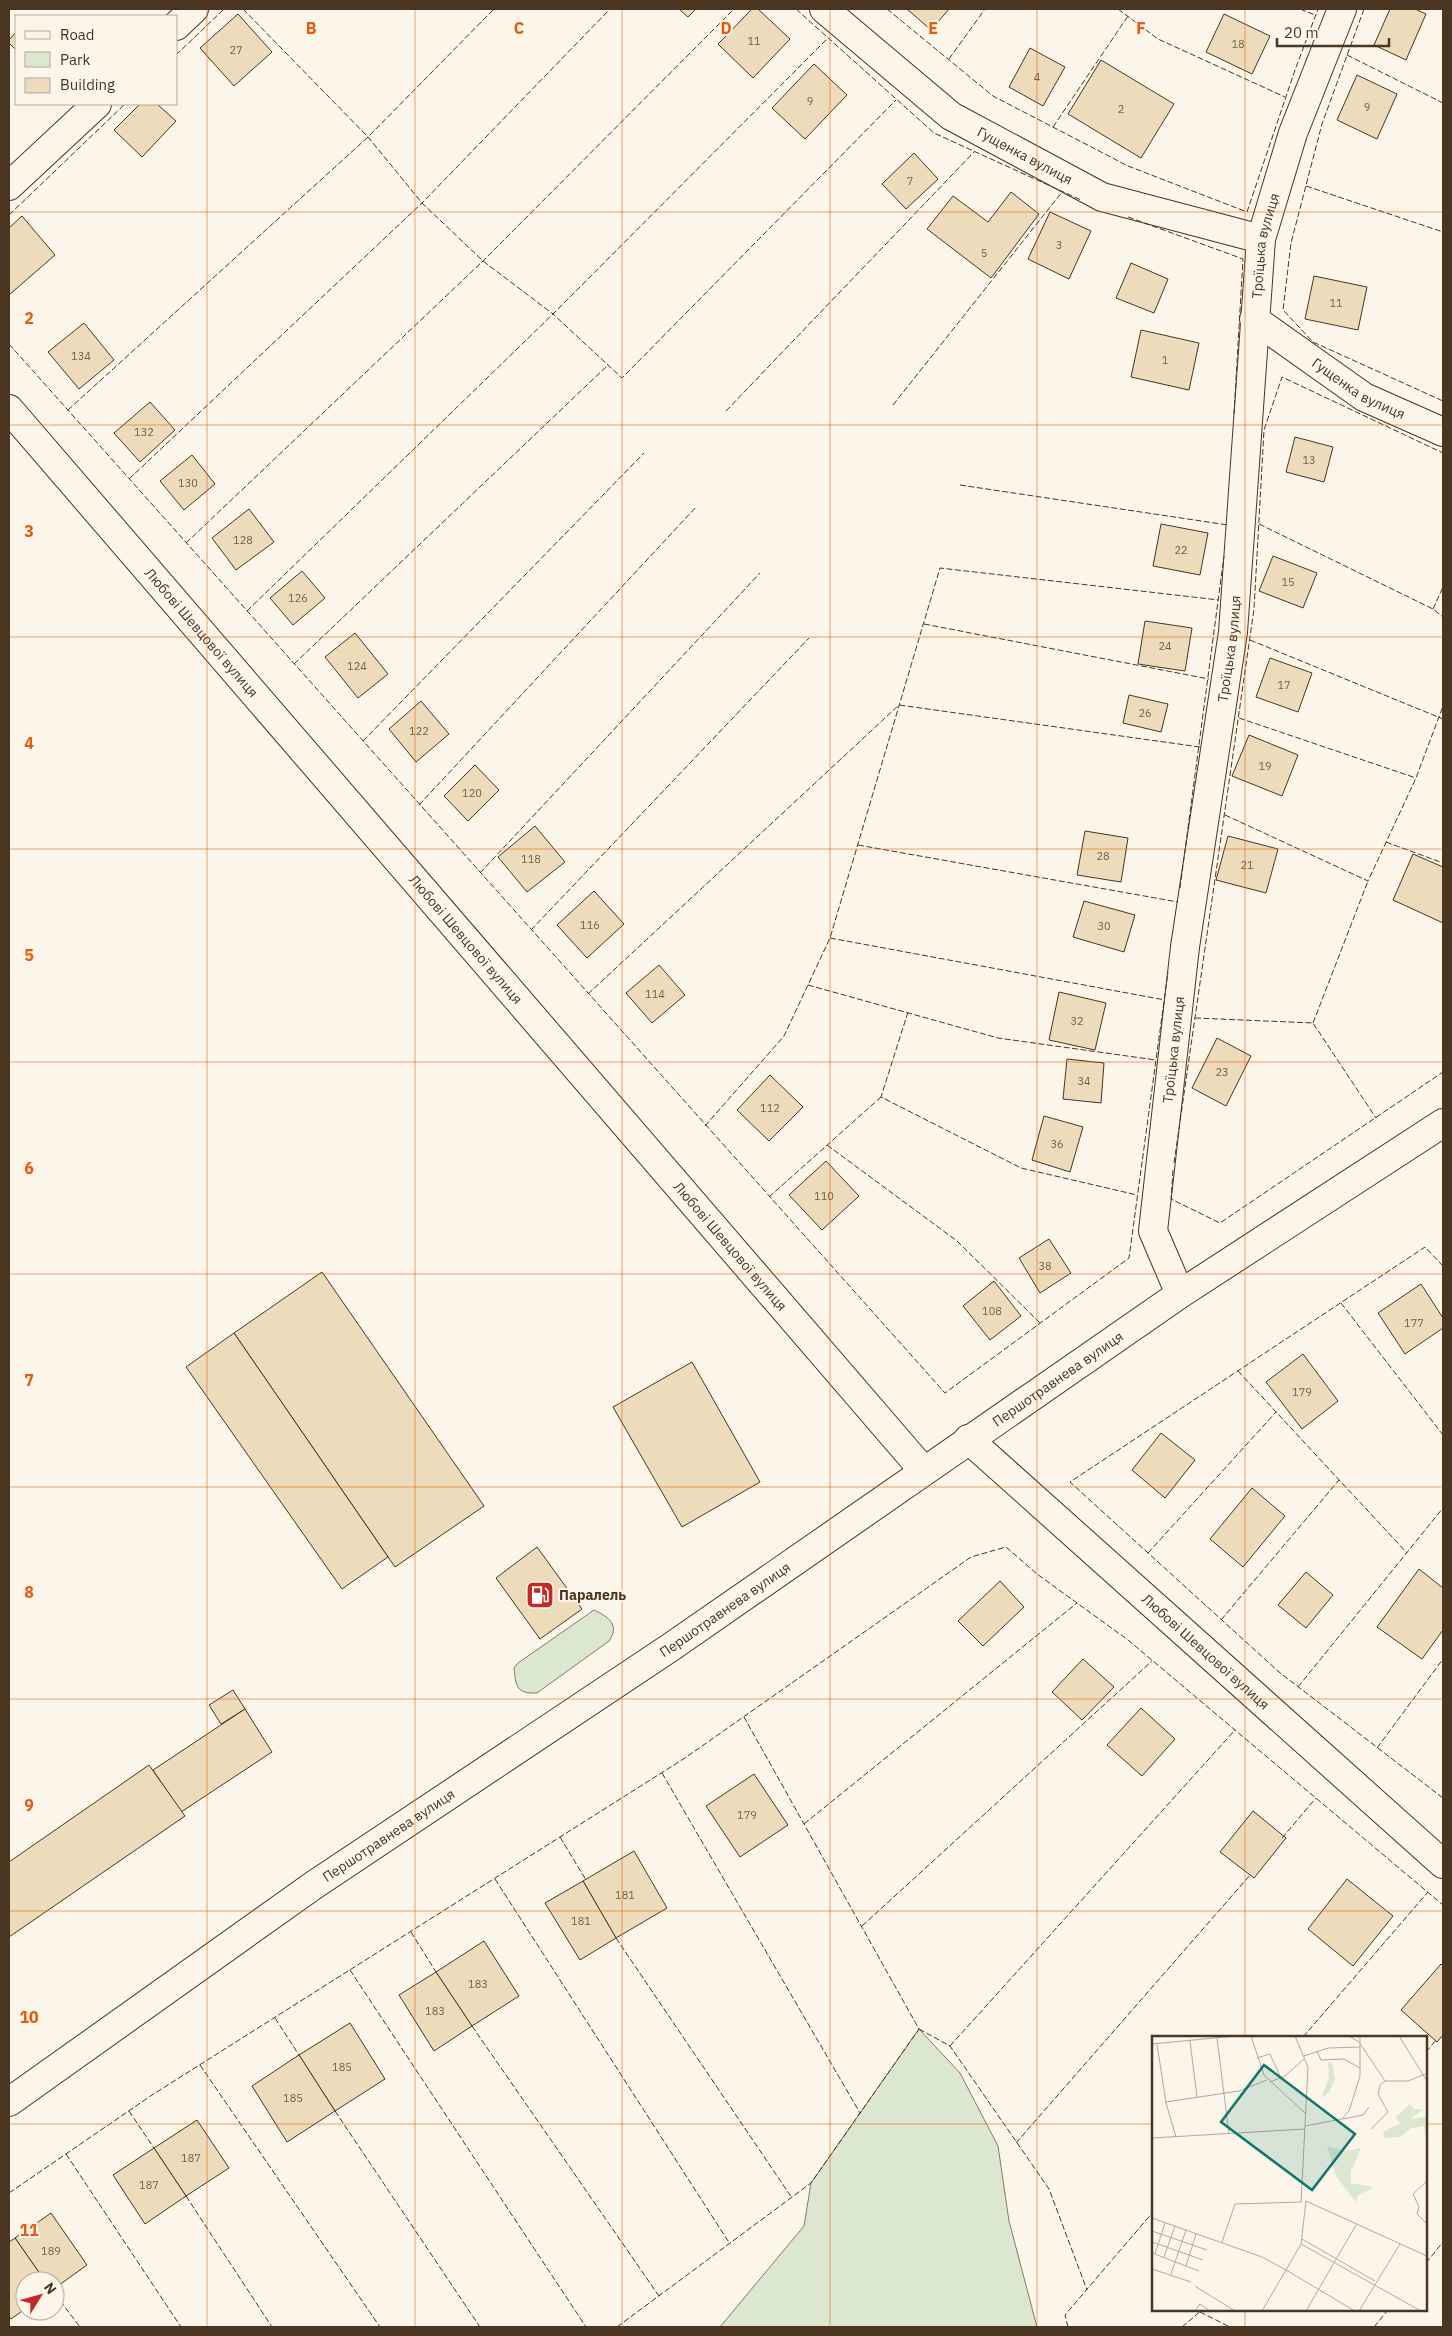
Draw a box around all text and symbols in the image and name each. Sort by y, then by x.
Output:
legend [15,15,178,105]
scale bar [1277,15,1390,47]
text: B [306,18,317,38]
text: C [514,18,524,38]
text: D [720,18,732,38]
text: E [928,18,938,38]
text: F [1136,18,1146,38]
text: 20 m [1284,23,1319,42]
text: Road [60,25,95,44]
house number: 11 [747,34,761,48]
house number: 18 [1231,37,1245,51]
house number: 27 [229,43,243,57]
text: Park [60,50,90,69]
house number: 4 [1034,70,1041,84]
text: Building [60,75,115,94]
house number: 9 [807,94,813,108]
house number: 9 [1364,100,1370,114]
house number: 2 [1118,102,1124,116]
street label: Гущенка вулиця [974,123,1076,189]
house number: 7 [907,174,913,188]
street label: Троїцька вулиця [1248,191,1283,299]
house number: 3 [1056,238,1062,252]
house number: 5 [981,246,987,260]
house number: 11 [1329,296,1343,310]
text: 2 [24,308,34,328]
house number: 134 [71,349,91,363]
house number: 1 [1162,353,1169,367]
street label: Гущенка вулиця [1308,354,1408,423]
house number: 132 [134,425,154,439]
house number: 13 [1302,453,1316,467]
house number: 130 [178,476,198,490]
text: 3 [24,521,34,541]
house number: 128 [233,533,253,547]
house number: 22 [1174,543,1188,557]
street label: Любові Шевцової вулиця [141,564,262,701]
house number: 15 [1281,575,1295,589]
house number: 126 [288,591,308,605]
street label: Троїцька вулиця [1213,595,1245,703]
house number: 24 [1158,639,1172,653]
house number: 124 [347,659,367,673]
house number: 17 [1277,678,1291,692]
house number: 26 [1138,706,1152,720]
house number: 122 [409,724,429,738]
text: 4 [24,733,34,753]
house number: 19 [1258,759,1272,773]
house number: 120 [462,786,482,800]
house number: 28 [1096,849,1110,863]
house number: 118 [521,852,541,866]
house number: 21 [1240,858,1254,872]
street label: Любові Шевцової вулиця [405,871,527,1008]
house number: 116 [580,918,600,932]
house number: 30 [1097,919,1111,933]
text: 5 [24,945,34,965]
house number: 114 [645,987,665,1001]
street label: Троїцька вулиця [1158,995,1188,1104]
house number: 32 [1070,1014,1084,1028]
house number: 23 [1215,1065,1229,1079]
house number: 34 [1077,1074,1091,1088]
house number: 112 [760,1101,780,1115]
house number: 36 [1050,1137,1064,1151]
text: 6 [24,1158,34,1178]
street label: Любові Шевцової вулиця [670,1178,791,1315]
house number: 110 [814,1189,834,1203]
house number: 38 [1038,1259,1052,1273]
house number: 108 [982,1304,1002,1318]
house number: 177 [1404,1316,1424,1330]
street label: Першотравнева вулиця [989,1327,1127,1430]
text: 7 [24,1370,34,1390]
house number: 179 [1292,1385,1312,1399]
street label: Першотравнева вулиця [656,1558,794,1661]
fuel station icon: Паралель [525,1580,555,1610]
text: 8 [24,1582,34,1602]
place label: Паралель [559,1586,626,1604]
street label: Любові Шевцової вулиця [1138,1590,1273,1713]
street label: Першотравнева вулиця [319,1785,458,1886]
text: 9 [24,1795,34,1815]
house number: 179 [737,1808,757,1822]
house number: 181 [615,1888,635,1902]
house number: 181 [571,1914,591,1928]
house number: 183 [468,1977,488,1991]
house number: 183 [425,2004,445,2018]
text: 10 [19,2007,39,2027]
inset map [1152,2036,1427,2311]
house number: 185 [332,2060,352,2074]
house number: 185 [283,2091,303,2105]
house number: 187 [181,2151,201,2165]
house number: 187 [139,2178,159,2192]
text: 11 [19,2220,39,2240]
house number: 189 [41,2244,61,2258]
north arrow [15,2271,65,2321]
text: N [40,2279,61,2298]

